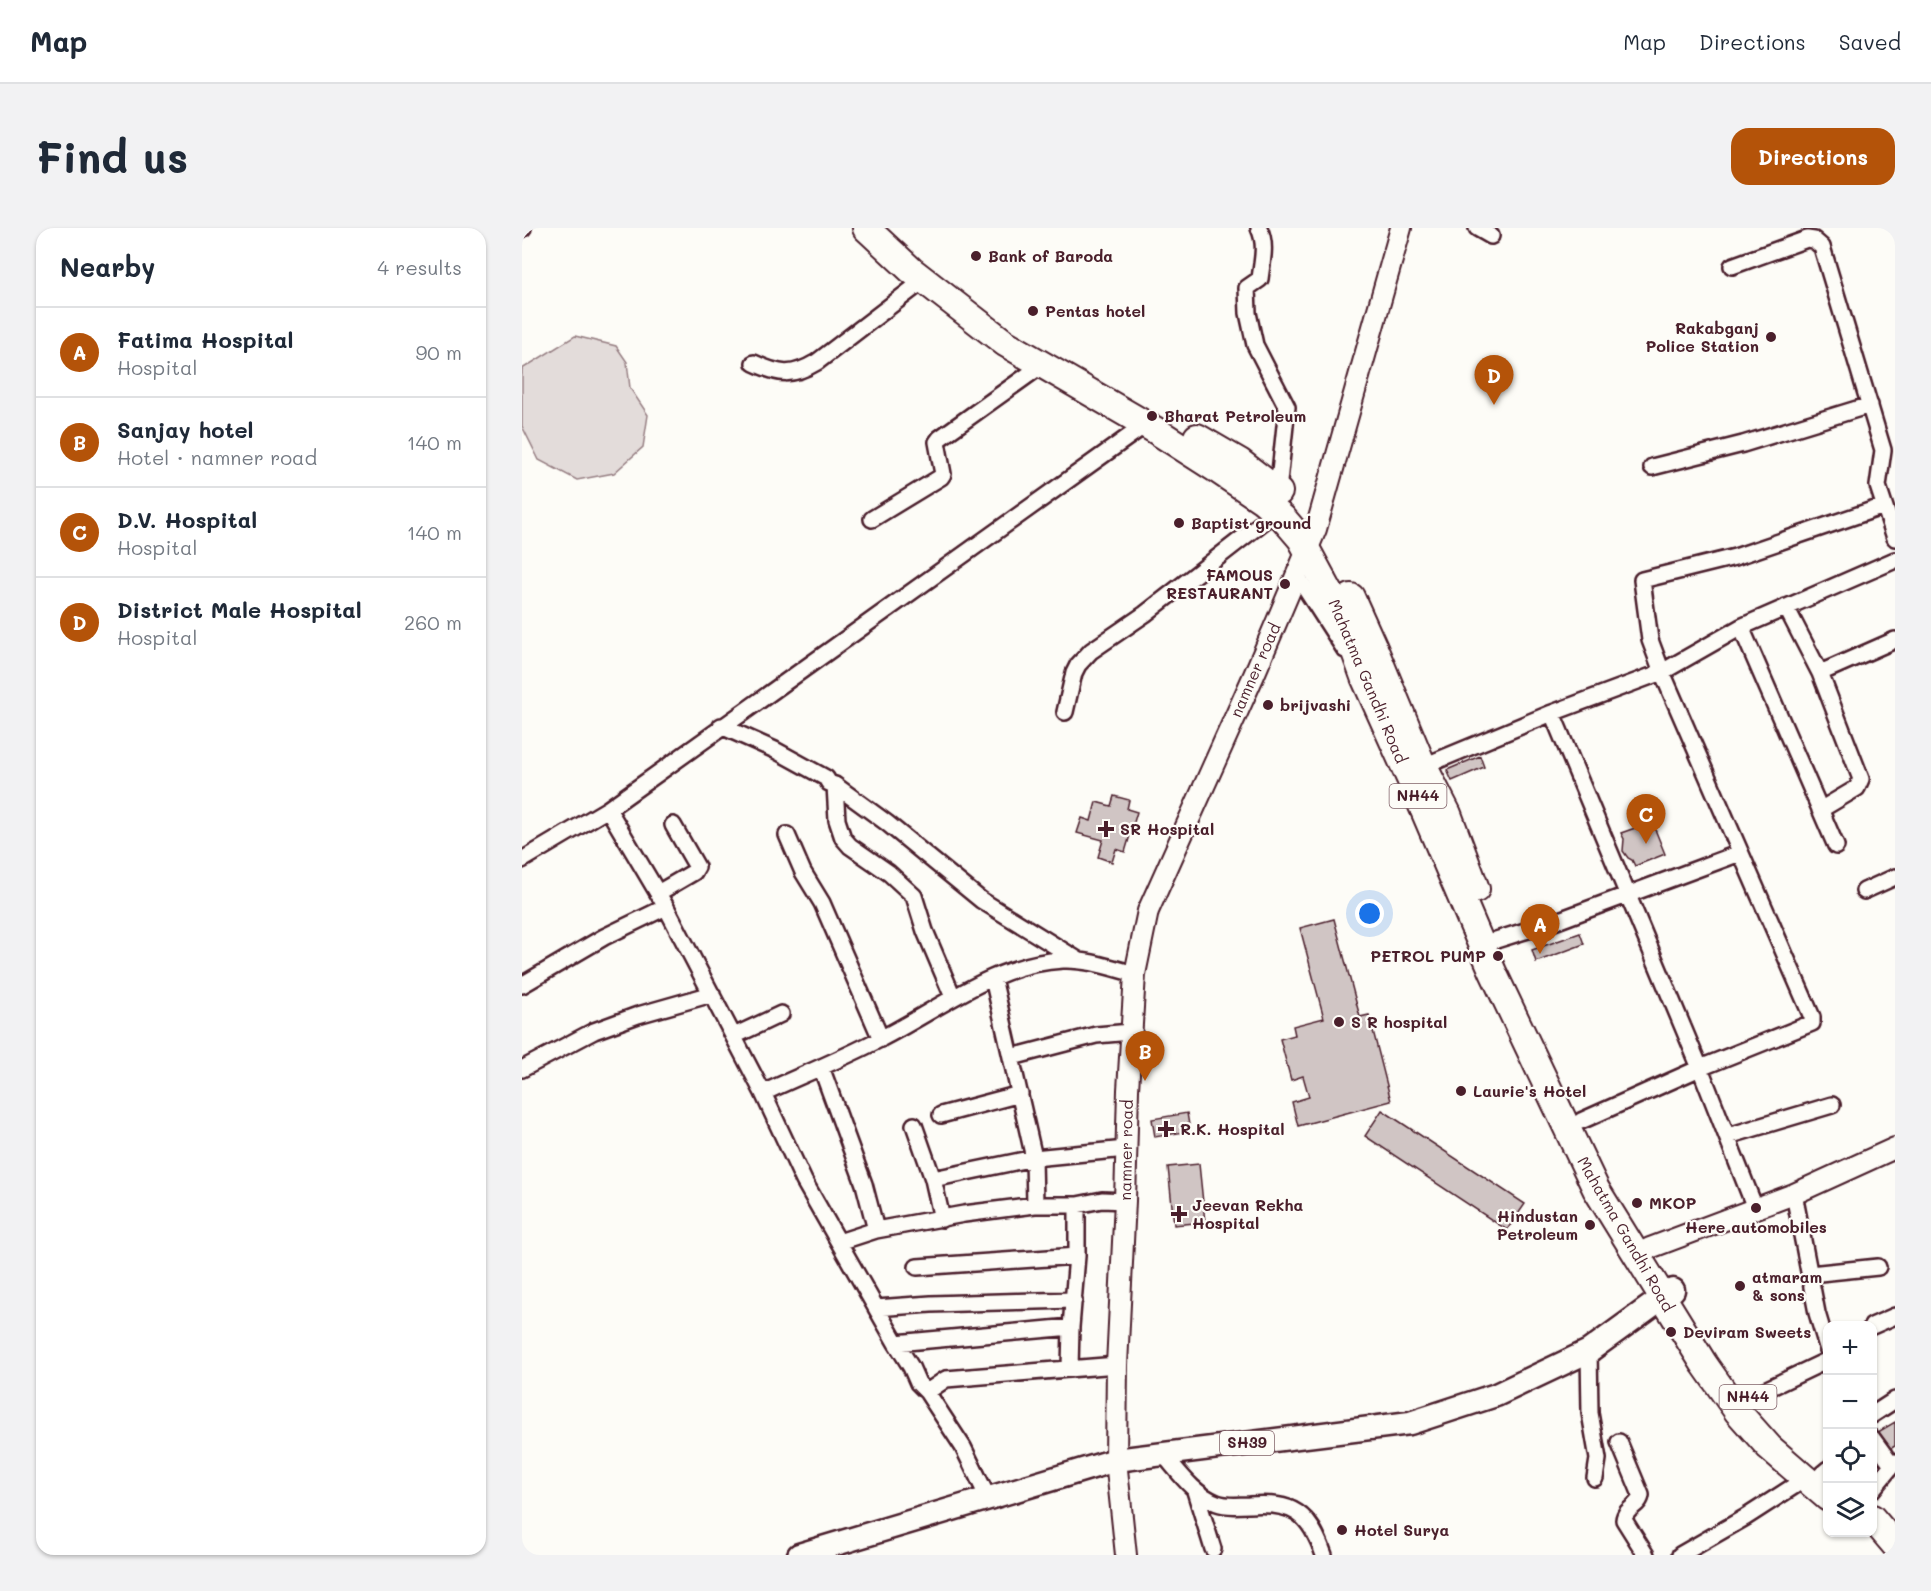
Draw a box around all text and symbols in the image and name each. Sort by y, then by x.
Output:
text: Map [30,23,87,59]
text: Map [1623,28,1666,55]
text: Directions [1699,28,1806,55]
text: Saved [1839,28,1901,55]
button: Directions [1731,128,1895,185]
text: Find us [36,129,188,184]
place label: Bank of Baroda [988,245,1113,266]
marker: Bank of Baroda [969,249,983,263]
text: Nearby [60,250,155,284]
text: 4 results [377,254,462,280]
place label: Pentas hotel [1045,300,1145,321]
marker: Pentas hotel [1026,304,1040,318]
place label: Rakabganj Police Station [1645,317,1759,356]
text: Fatima Hospital [117,325,293,354]
marker: Rakabganj Police Station [1764,330,1778,344]
text: A [73,339,86,365]
text: 90 m [416,339,462,365]
text: Hospital [117,354,198,380]
pin: D [1474,356,1514,405]
place label: Bharat Petroleum [1164,405,1306,426]
marker: Bharat Petroleum [1145,409,1159,423]
text: Sanjay hotel [117,415,253,444]
text: B [73,429,86,455]
text: 140 m [407,429,462,455]
text: Hotel · namner road [117,444,317,470]
text: D.V. Hospital [117,505,257,534]
place label: Baptist ground [1191,512,1311,533]
marker: Baptist ground [1172,516,1186,530]
text: C [72,519,87,545]
text: 140 m [407,519,462,545]
text: Hospital [117,534,198,560]
place label: FAMOUS RESTAURANT [1166,564,1273,603]
marker: FAMOUS RESTAURANT [1278,577,1292,591]
text: District Male Hospital [117,595,362,624]
street label: Mahatma Gandhi Road [1324,596,1413,766]
text: D [72,609,87,635]
text: 260 m [404,609,462,635]
street label: namner road [1224,619,1285,720]
text: Hospital [117,624,198,650]
place label: brijvashi [1280,694,1351,715]
marker: brijvashi [1261,698,1275,712]
road number: NH44 [1390,784,1446,808]
pin: C [1626,794,1666,844]
place label: SR Hospital [1120,818,1214,839]
marker: SR Hospital [1097,820,1115,838]
your location [1355,899,1384,928]
pin: A [1520,904,1560,954]
place label: PETROL PUMP [1370,945,1486,966]
marker: PETROL PUMP [1491,949,1505,963]
place label: S R hospital [1351,1011,1447,1032]
marker: S R hospital [1332,1015,1346,1029]
pin: B [1126,1032,1164,1081]
place label: Laurie's Hotel [1473,1080,1586,1101]
marker: Laurie's Hotel [1454,1084,1468,1098]
street label: namner road [1114,1099,1137,1201]
place label: R.K. Hospital [1180,1118,1285,1139]
marker: R.K. Hospital [1157,1120,1175,1138]
street label: Mahatma Gandhi Road [1573,1152,1680,1315]
place label: MKOP [1649,1192,1696,1213]
place label: Jeevan Rekha Hospital [1192,1194,1304,1233]
marker: MKOP [1630,1196,1644,1210]
marker: Here automobiles [1749,1201,1763,1215]
marker: Jeevan Rekha Hospital [1170,1205,1188,1223]
place label: Hindustan Petroleum [1497,1205,1578,1244]
place label: Here automobiles [1685,1216,1827,1237]
marker: Hindustan Petroleum [1583,1218,1597,1232]
place label: atmaram & sons [1752,1266,1822,1305]
marker: atmaram & sons [1733,1279,1747,1293]
place label: Deviram Sweets [1683,1321,1811,1342]
map controls [1823,1321,1877,1537]
button: + [1823,1321,1877,1375]
marker: Deviram Sweets [1664,1325,1678,1339]
button: − [1823,1375,1877,1429]
road number: NH44 [1720,1385,1776,1409]
button: locate [1823,1429,1877,1483]
road number: SH39 [1220,1431,1274,1455]
button: layers [1823,1483,1877,1537]
place label: Hotel Surya [1354,1519,1450,1540]
marker: Hotel Surya [1335,1523,1349,1537]

